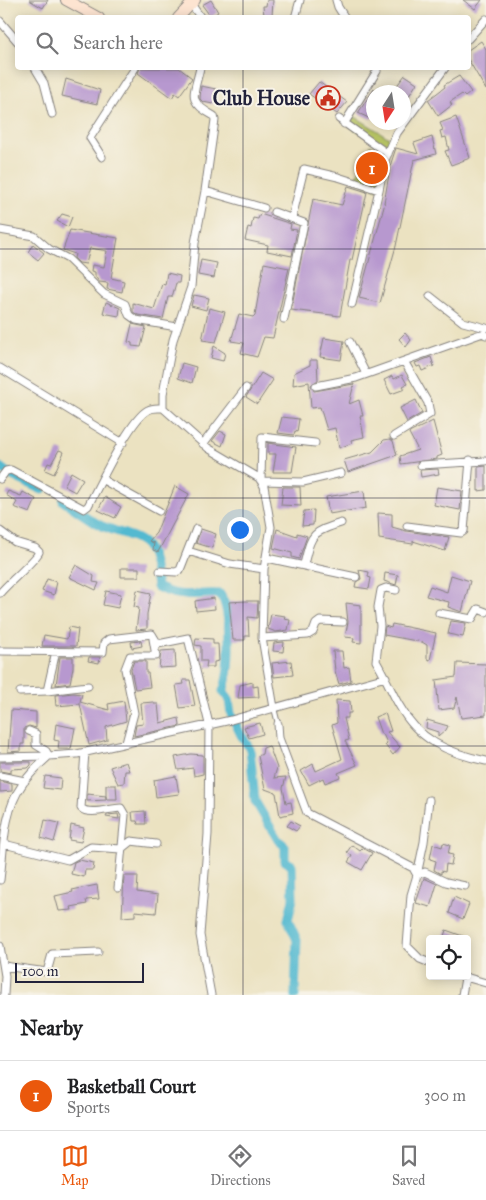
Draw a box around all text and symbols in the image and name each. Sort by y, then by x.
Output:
search box [15,15,471,70]
icon: search [33,29,61,57]
text: Search here [73,31,163,54]
public building icon: Club House [315,85,341,111]
north arrow [366,85,411,130]
place label: Club House [213,86,311,110]
pin: 1 [356,149,388,187]
your location [227,517,253,543]
map controls [426,935,471,980]
button: locate [426,935,471,980]
scale bar [15,960,144,983]
text: 100 m [22,963,59,980]
text: Nearby [20,1015,83,1041]
text: Basketball Court [67,1075,196,1098]
text: 1 [33,1086,39,1105]
text: 300 m [424,1086,466,1105]
text: Sports [67,1098,110,1117]
tab: Map [61,1142,89,1189]
tab: Directions [210,1142,271,1189]
tab: Saved [392,1142,425,1189]

